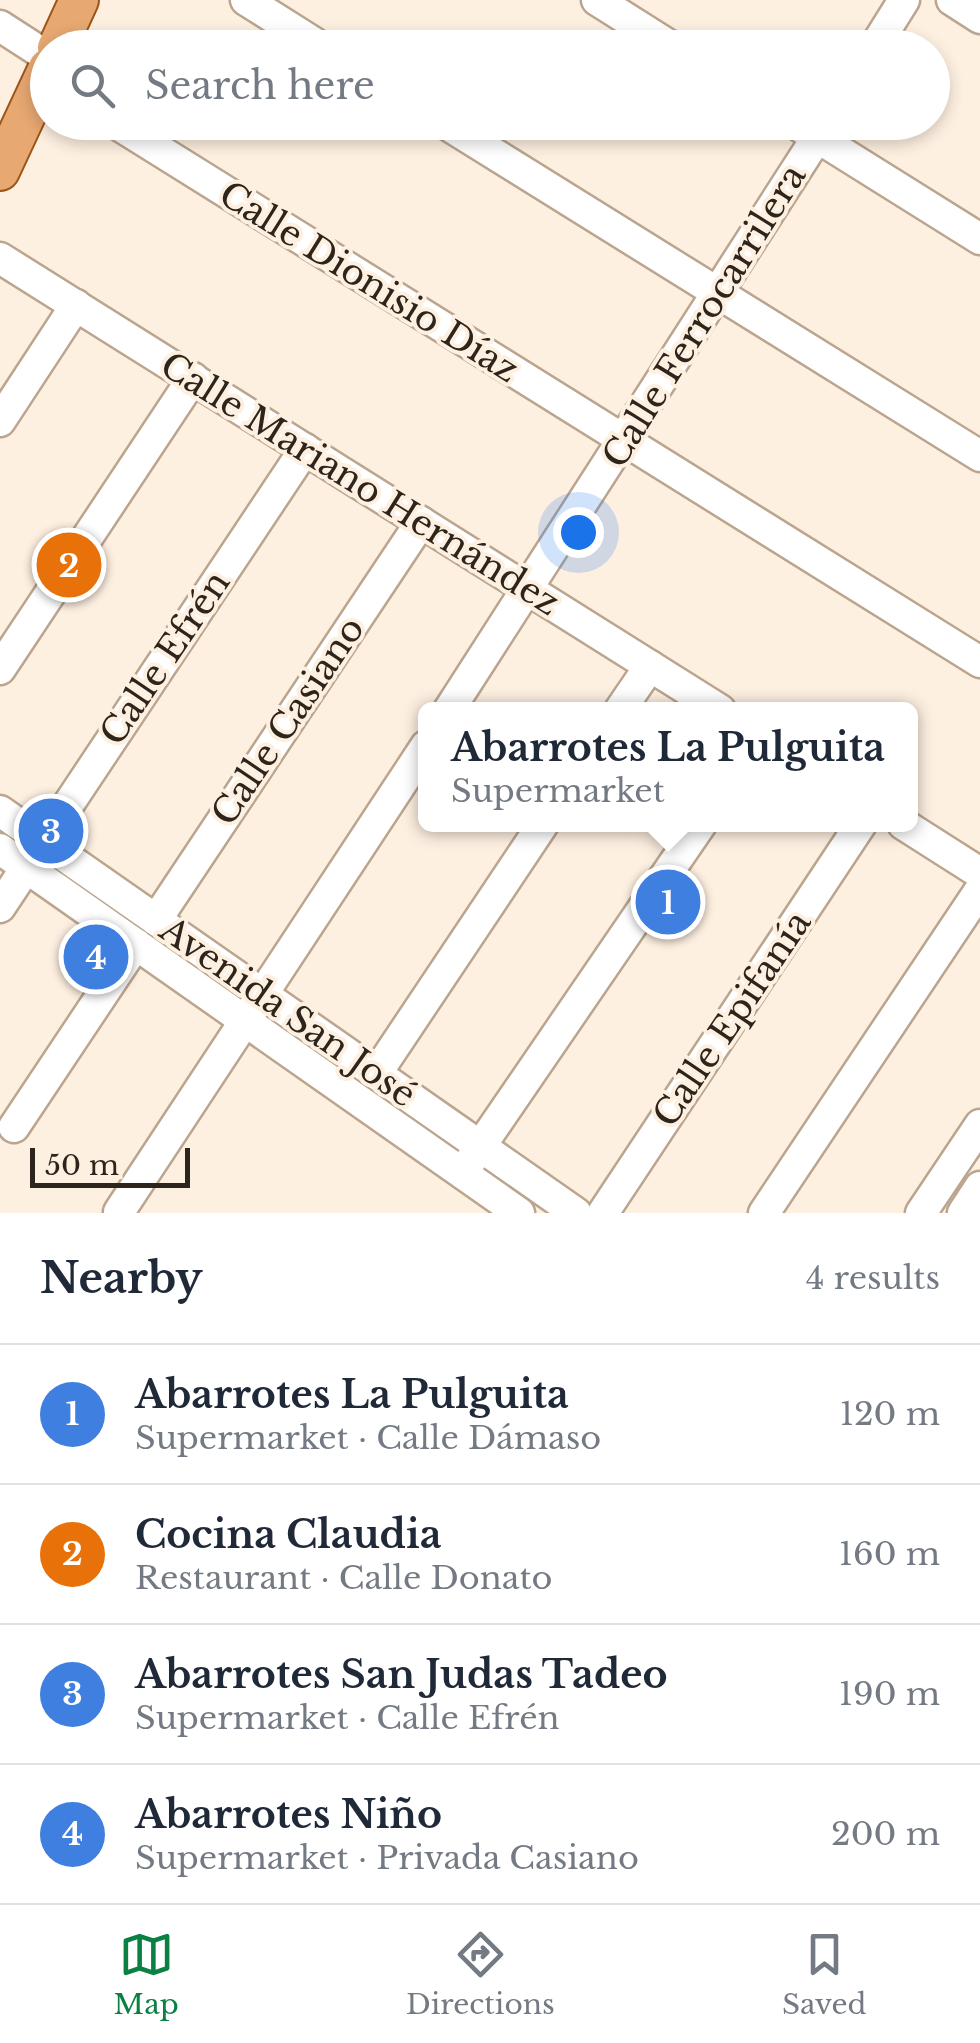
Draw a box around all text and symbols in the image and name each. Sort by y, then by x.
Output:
search box [30,30,950,140]
icon: search [65,58,120,113]
text: Search here [145,62,375,109]
street label: Calle Ferrocarrilera [593,156,815,475]
street label: Calle Dionisio Díaz [212,172,527,391]
street label: Calle Mariano Hernández [153,343,568,624]
your location [553,507,604,558]
pin: 2 [36,528,102,602]
street label: Calle Efrén [91,563,239,753]
street label: Calle Casiano [202,608,373,833]
popup [418,702,918,832]
text: Abarrotes La Pulguita [451,724,885,771]
text: Supermarket [451,771,665,811]
pin: 3 [18,794,84,868]
pin: 1 [636,864,700,940]
street label: Calle Epifanía [644,902,820,1135]
street label: Avenida San José [151,907,424,1116]
pin: 4 [64,920,128,994]
scale bar [30,1143,190,1188]
text: 50 m [45,1148,119,1183]
text: Nearby [40,1252,203,1304]
text: 4 results [806,1258,940,1298]
text: Abarrotes La Pulguita [135,1371,569,1418]
text: 1 [66,1394,79,1434]
text: 120 m [840,1394,940,1434]
text: Supermarket · Calle Dámaso [135,1418,601,1458]
text: Cocina Claudia [135,1511,441,1558]
text: 2 [62,1534,83,1574]
text: 160 m [839,1534,940,1574]
text: Restaurant · Calle Donato [135,1558,552,1598]
text: Abarrotes San Judas Tadeo [135,1651,668,1698]
text: 3 [62,1674,83,1714]
text: 190 m [839,1674,940,1714]
text: Supermarket · Calle Efrén [135,1698,560,1738]
text: Abarrotes Niño [135,1791,442,1838]
text: 4 [62,1814,83,1854]
text: 200 m [831,1814,940,1854]
text: Supermarket · Privada Casiano [135,1838,639,1878]
tab: Map [114,1927,179,2022]
tab: Directions [406,1927,555,2022]
tab: Saved [782,1927,866,2022]

